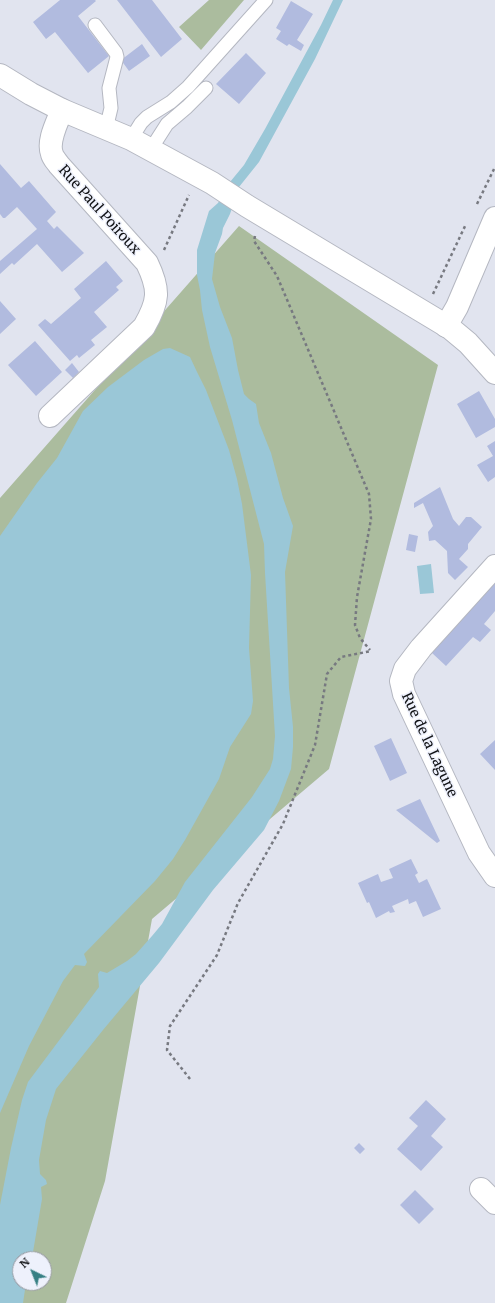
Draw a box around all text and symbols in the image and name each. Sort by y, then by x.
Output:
street label: Rue Paul Poiroux [55,162,143,258]
street label: Rue de la Lagune [397,690,461,800]
north arrow [12,1251,52,1291]
text: N [17,1255,32,1271]

